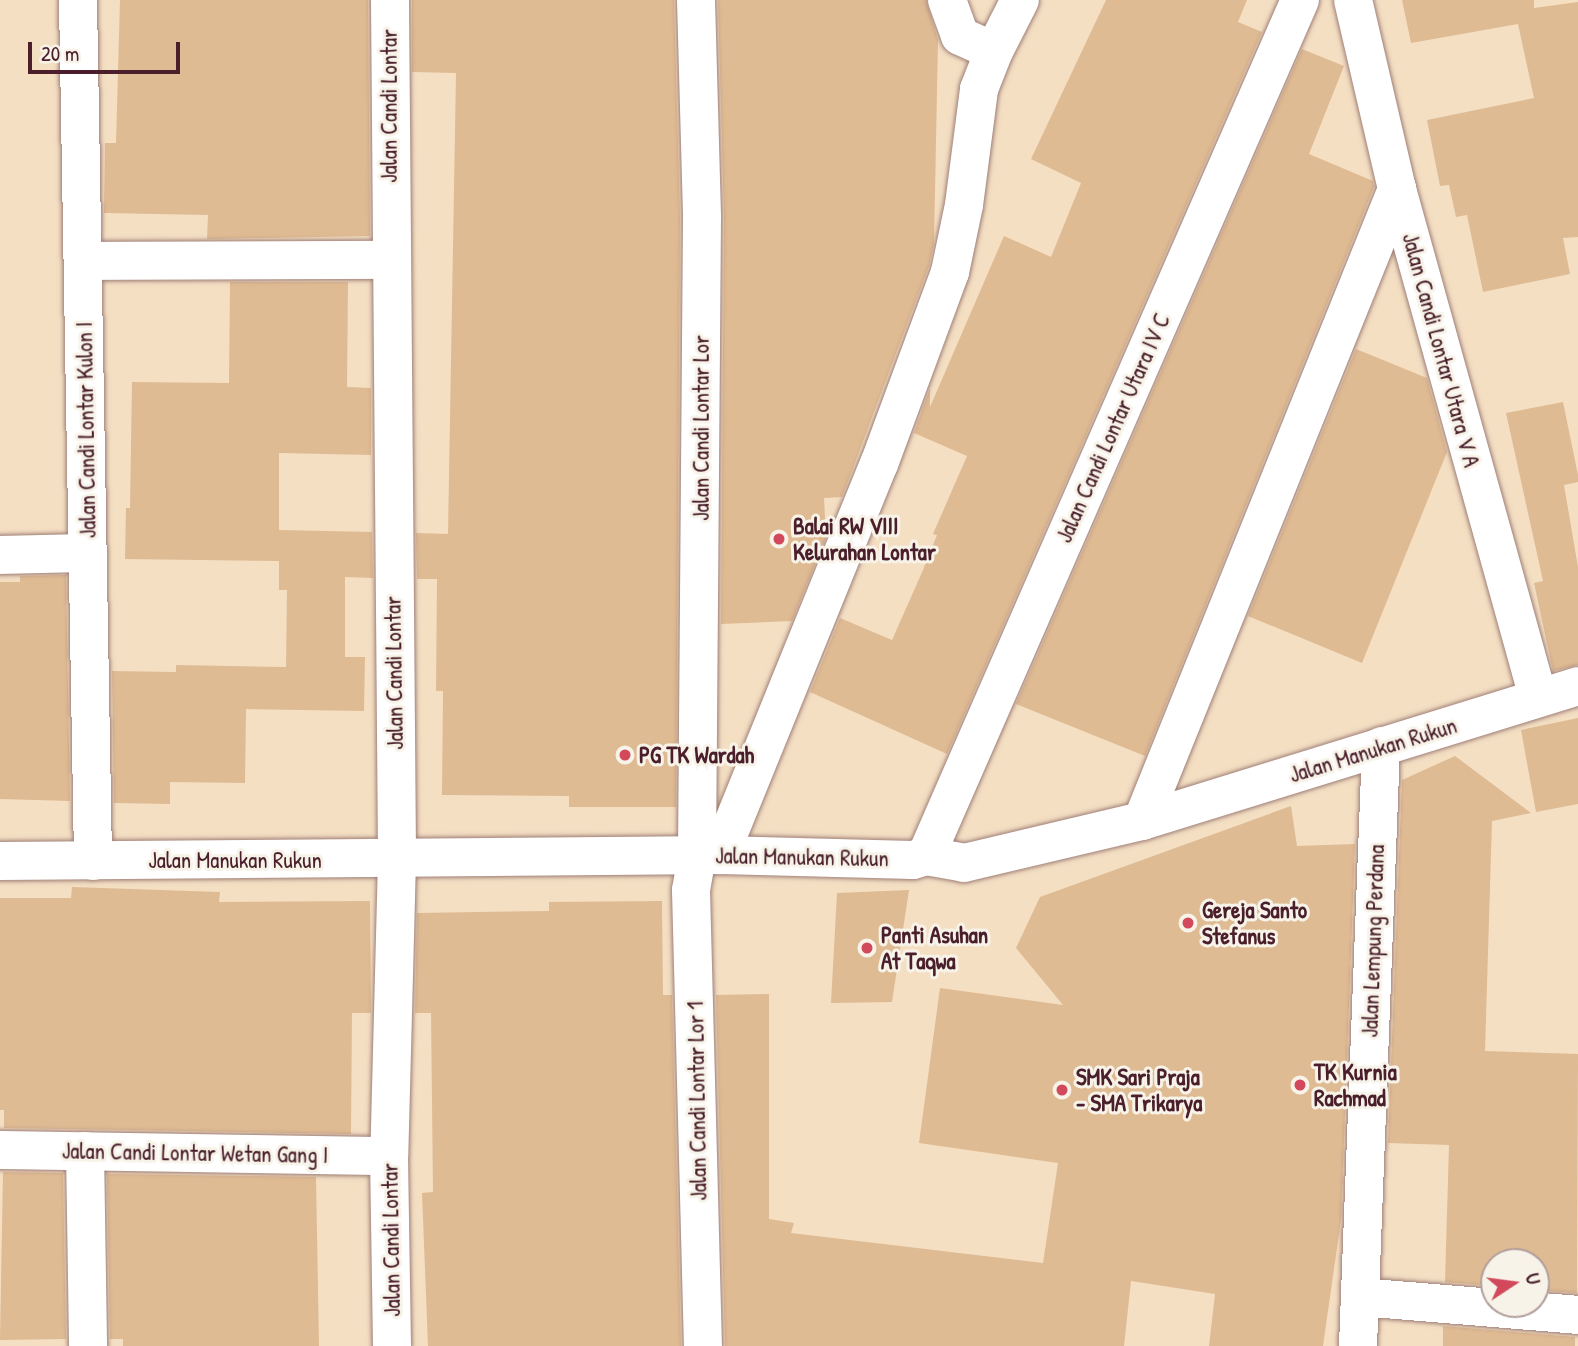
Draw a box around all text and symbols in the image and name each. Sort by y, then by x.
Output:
scale bar [32,28,184,72]
street label: Jalan Candi Lontar [375,29,403,183]
text: 20 m [41,39,79,68]
street label: Jalan Candi Lontar Utara V A [1396,230,1486,470]
street label: Jalan Candi Lontar Utara IV C [1050,309,1176,547]
street label: Jalan Candi Lontar Kulon I [70,321,102,539]
street label: Jalan Candi Lontar Lor [687,335,715,521]
place label: Balai RW VIII Kelurahan Lontar [793,512,936,566]
marker: Balai RW VIII Kelurahan Lontar [771,531,787,547]
street label: Jalan Candi Lontar [379,596,409,750]
street label: Jalan Manukan Rukun [1286,711,1460,789]
place label: PG TK Wardah [639,741,754,769]
marker: PG TK Wardah [617,747,633,763]
street label: Jalan Manukan Rukun [715,842,889,872]
street label: Jalan Lempung Perdana [1356,844,1390,1038]
street label: Jalan Manukan Rukun [148,846,322,874]
place label: Gereja Santo Stefanus [1202,896,1307,950]
marker: Gereja Santo Stefanus [1180,915,1196,931]
place label: Panti Asuhan At Taqwa [881,921,988,975]
marker: Panti Asuhan At Taqwa [859,940,875,956]
street label: Jalan Candi Lontar Lor 1 [681,1001,713,1201]
place label: TK Kurnia Rachmad [1314,1058,1397,1112]
place label: SMK Sari Praja - SMA Trikarya [1076,1063,1202,1117]
marker: TK Kurnia Rachmad [1292,1077,1308,1093]
marker: SMK Sari Praja - SMA Trikarya [1054,1082,1070,1098]
street label: Jalan Candi Lontar Wetan Gang I [62,1137,328,1169]
street label: Jalan Candi Lontar [376,1163,406,1317]
north arrow [1480,1248,1550,1318]
text: U [1520,1271,1547,1287]

